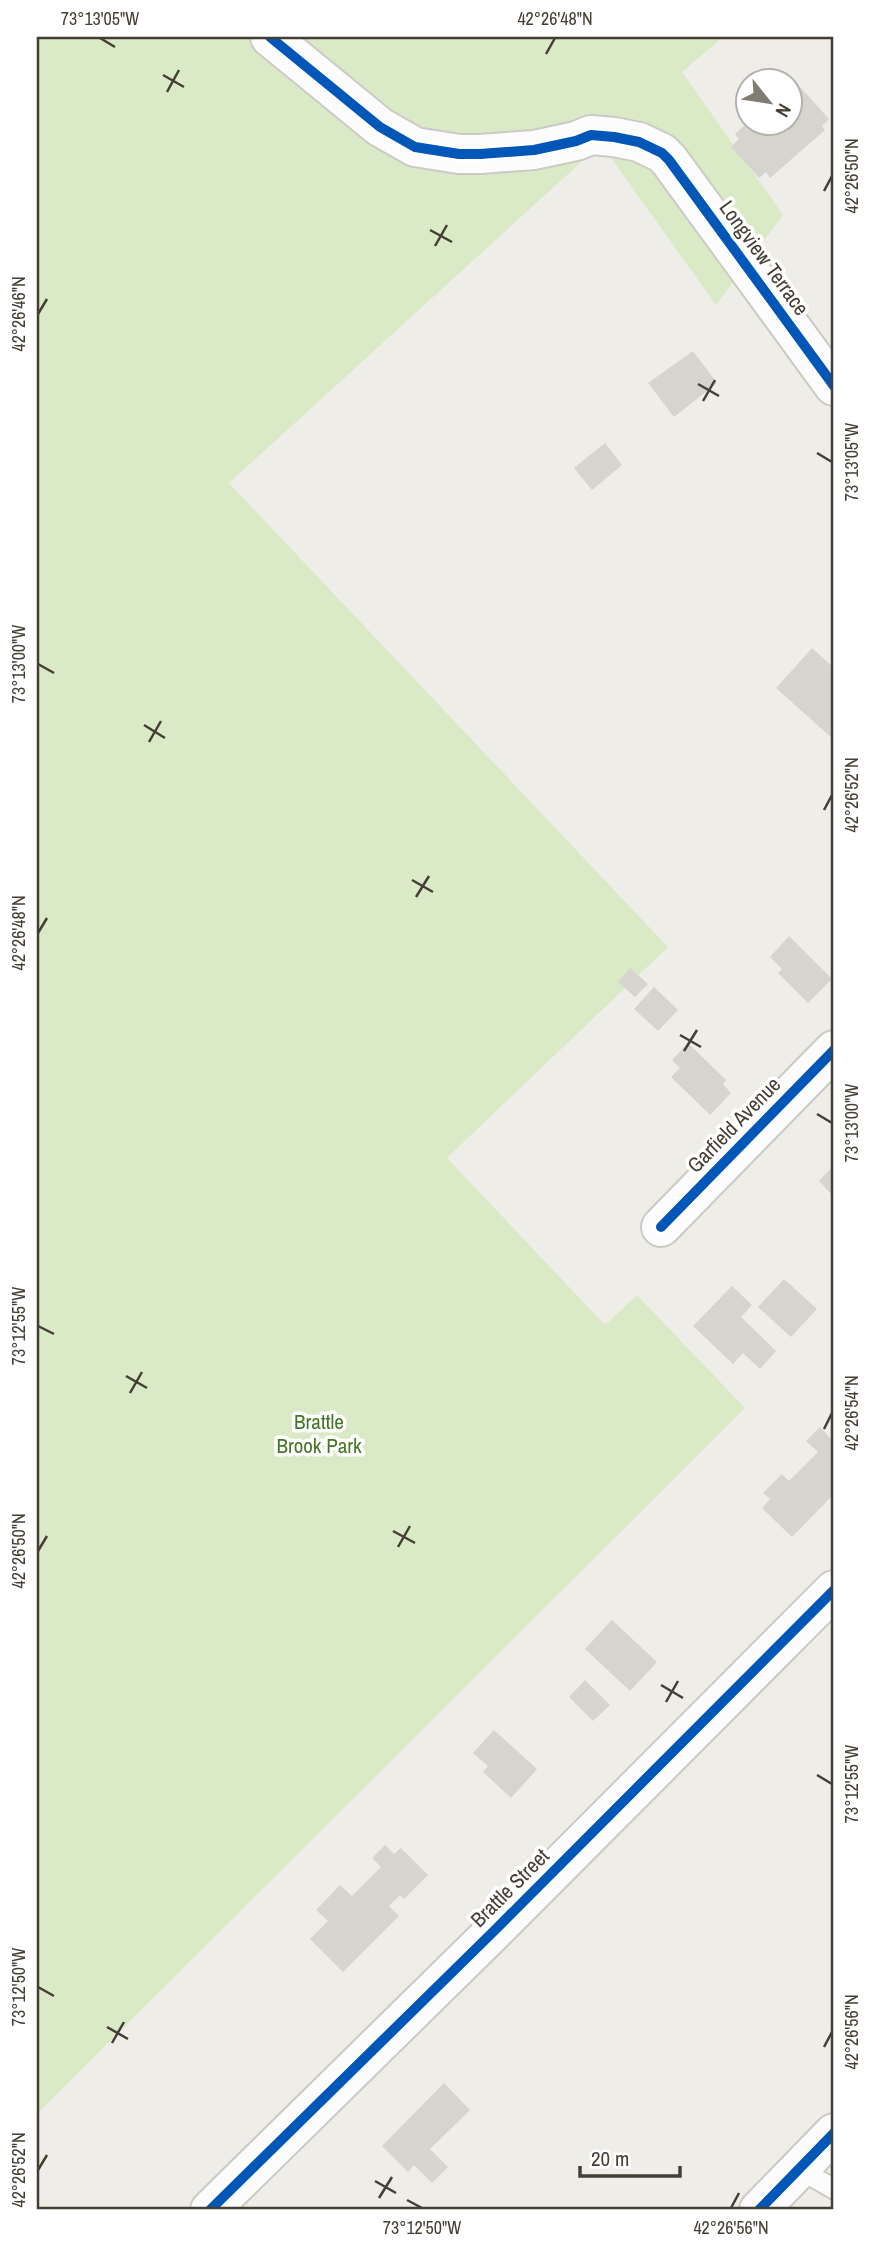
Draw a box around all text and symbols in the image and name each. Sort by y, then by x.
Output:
text: 73°13'05"W [61,6,139,31]
text: 42°26'48"N [517,6,593,31]
north arrow [734,66,804,136]
text: N [770,99,798,122]
text: 42°26'50"N [839,138,864,214]
street label: Longview Terrace [713,194,816,321]
text: 42°26'46"N [6,276,31,352]
text: 73°13'05"W [839,423,864,501]
text: 73°13'00"W [6,625,31,703]
text: 42°26'52"N [839,757,864,833]
text: 42°26'48"N [6,895,31,971]
street label: Garfield Avenue [680,1070,787,1179]
text: 73°13'00"W [839,1084,864,1162]
text: 73°12'55"W [6,1287,31,1365]
text: 42°26'54"N [839,1375,864,1451]
park label: Brattle Brook Park [276,1407,362,1460]
text: 42°26'50"N [6,1513,31,1589]
text: 73°12'55"W [839,1745,864,1823]
street label: Brattle Street [464,1842,556,1933]
text: 73°12'50"W [6,1948,31,2026]
text: 42°26'56"N [839,1994,864,2070]
text: 42°26'52"N [6,2132,31,2208]
scale bar [580,2135,680,2179]
text: 20 m [591,2144,629,2173]
text: 73°12'50"W [383,2215,461,2240]
text: 42°26'56"N [693,2215,769,2240]

